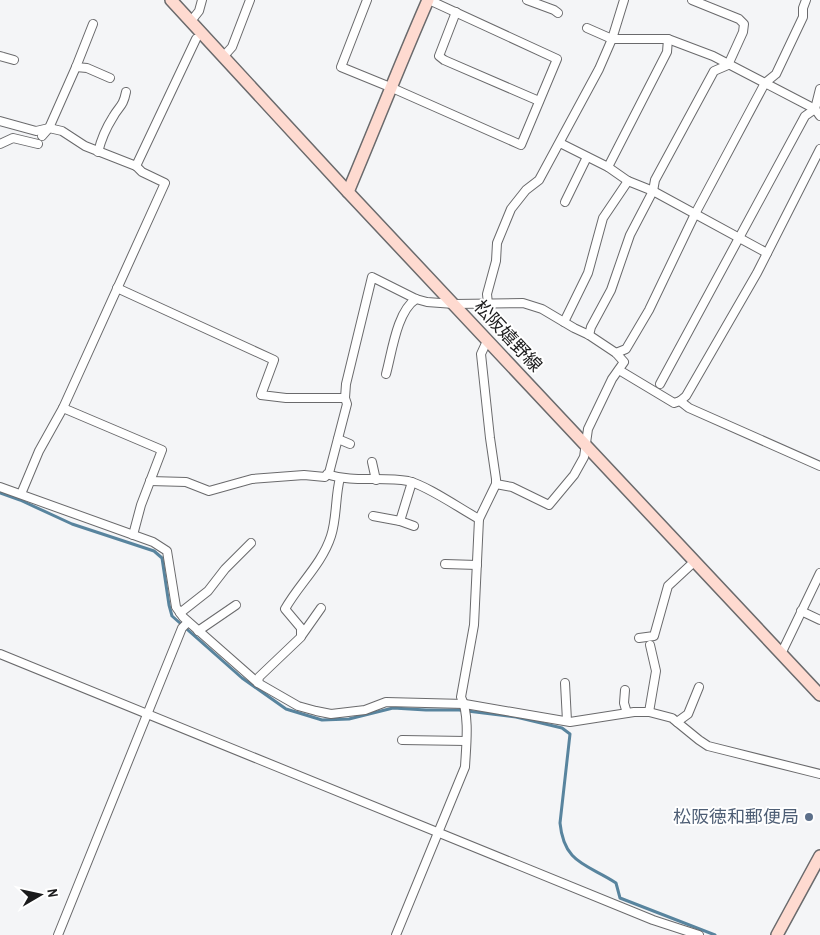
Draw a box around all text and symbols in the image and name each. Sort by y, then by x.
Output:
street label: 松阪嬉野線 [469,294,548,377]
place label: 松阪徳和郵便局 [673,804,799,829]
marker: 松阪徳和郵便局 [803,811,815,823]
north arrow [15,870,65,920]
text: N [43,887,62,898]

